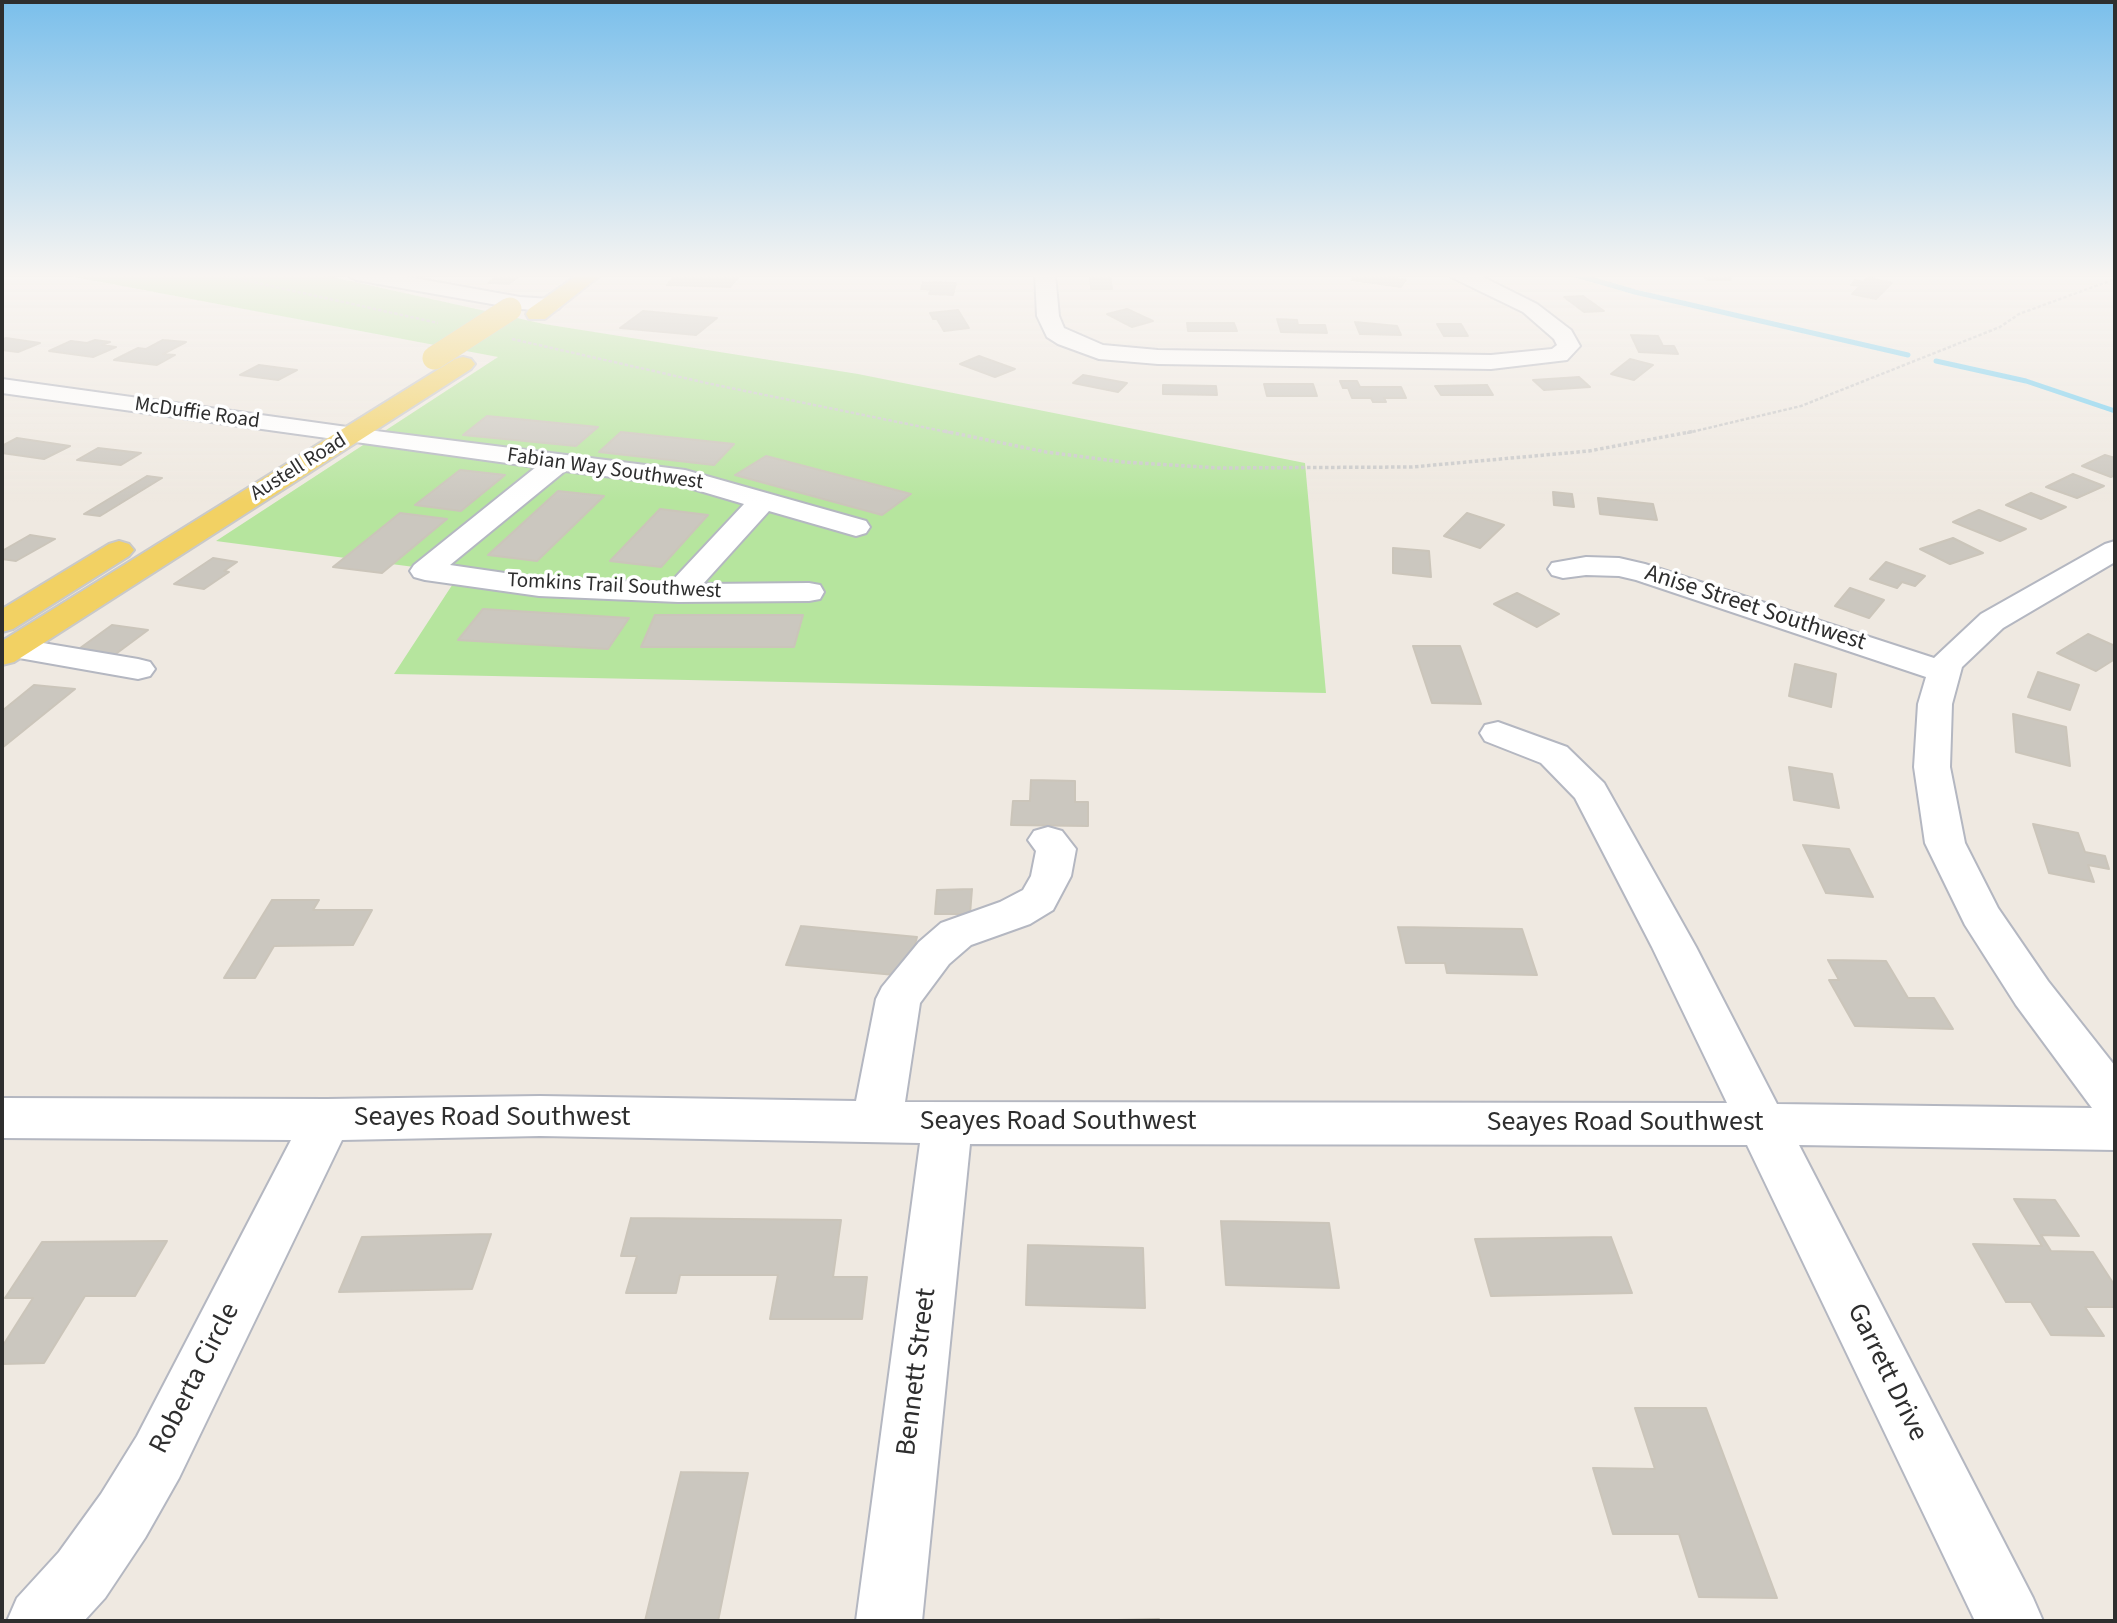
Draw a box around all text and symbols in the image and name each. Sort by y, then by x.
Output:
street label: McDuffie Road [133,393,261,435]
street label: Austell Road [246,429,352,507]
street label: Fabian Way Southwest [505,444,705,496]
street label: Anise Street Southwest [1641,560,1869,658]
street label: Tomkins Trail Southwest [506,569,722,605]
street label: Seayes Road Southwest [353,1102,631,1136]
street label: Seayes Road Southwest [919,1106,1197,1140]
street label: Seayes Road Southwest [1486,1107,1764,1141]
street label: Bennett Street [891,1286,945,1458]
street label: Roberta Circle [144,1298,248,1460]
street label: Garrett Drive [1838,1299,1934,1447]

